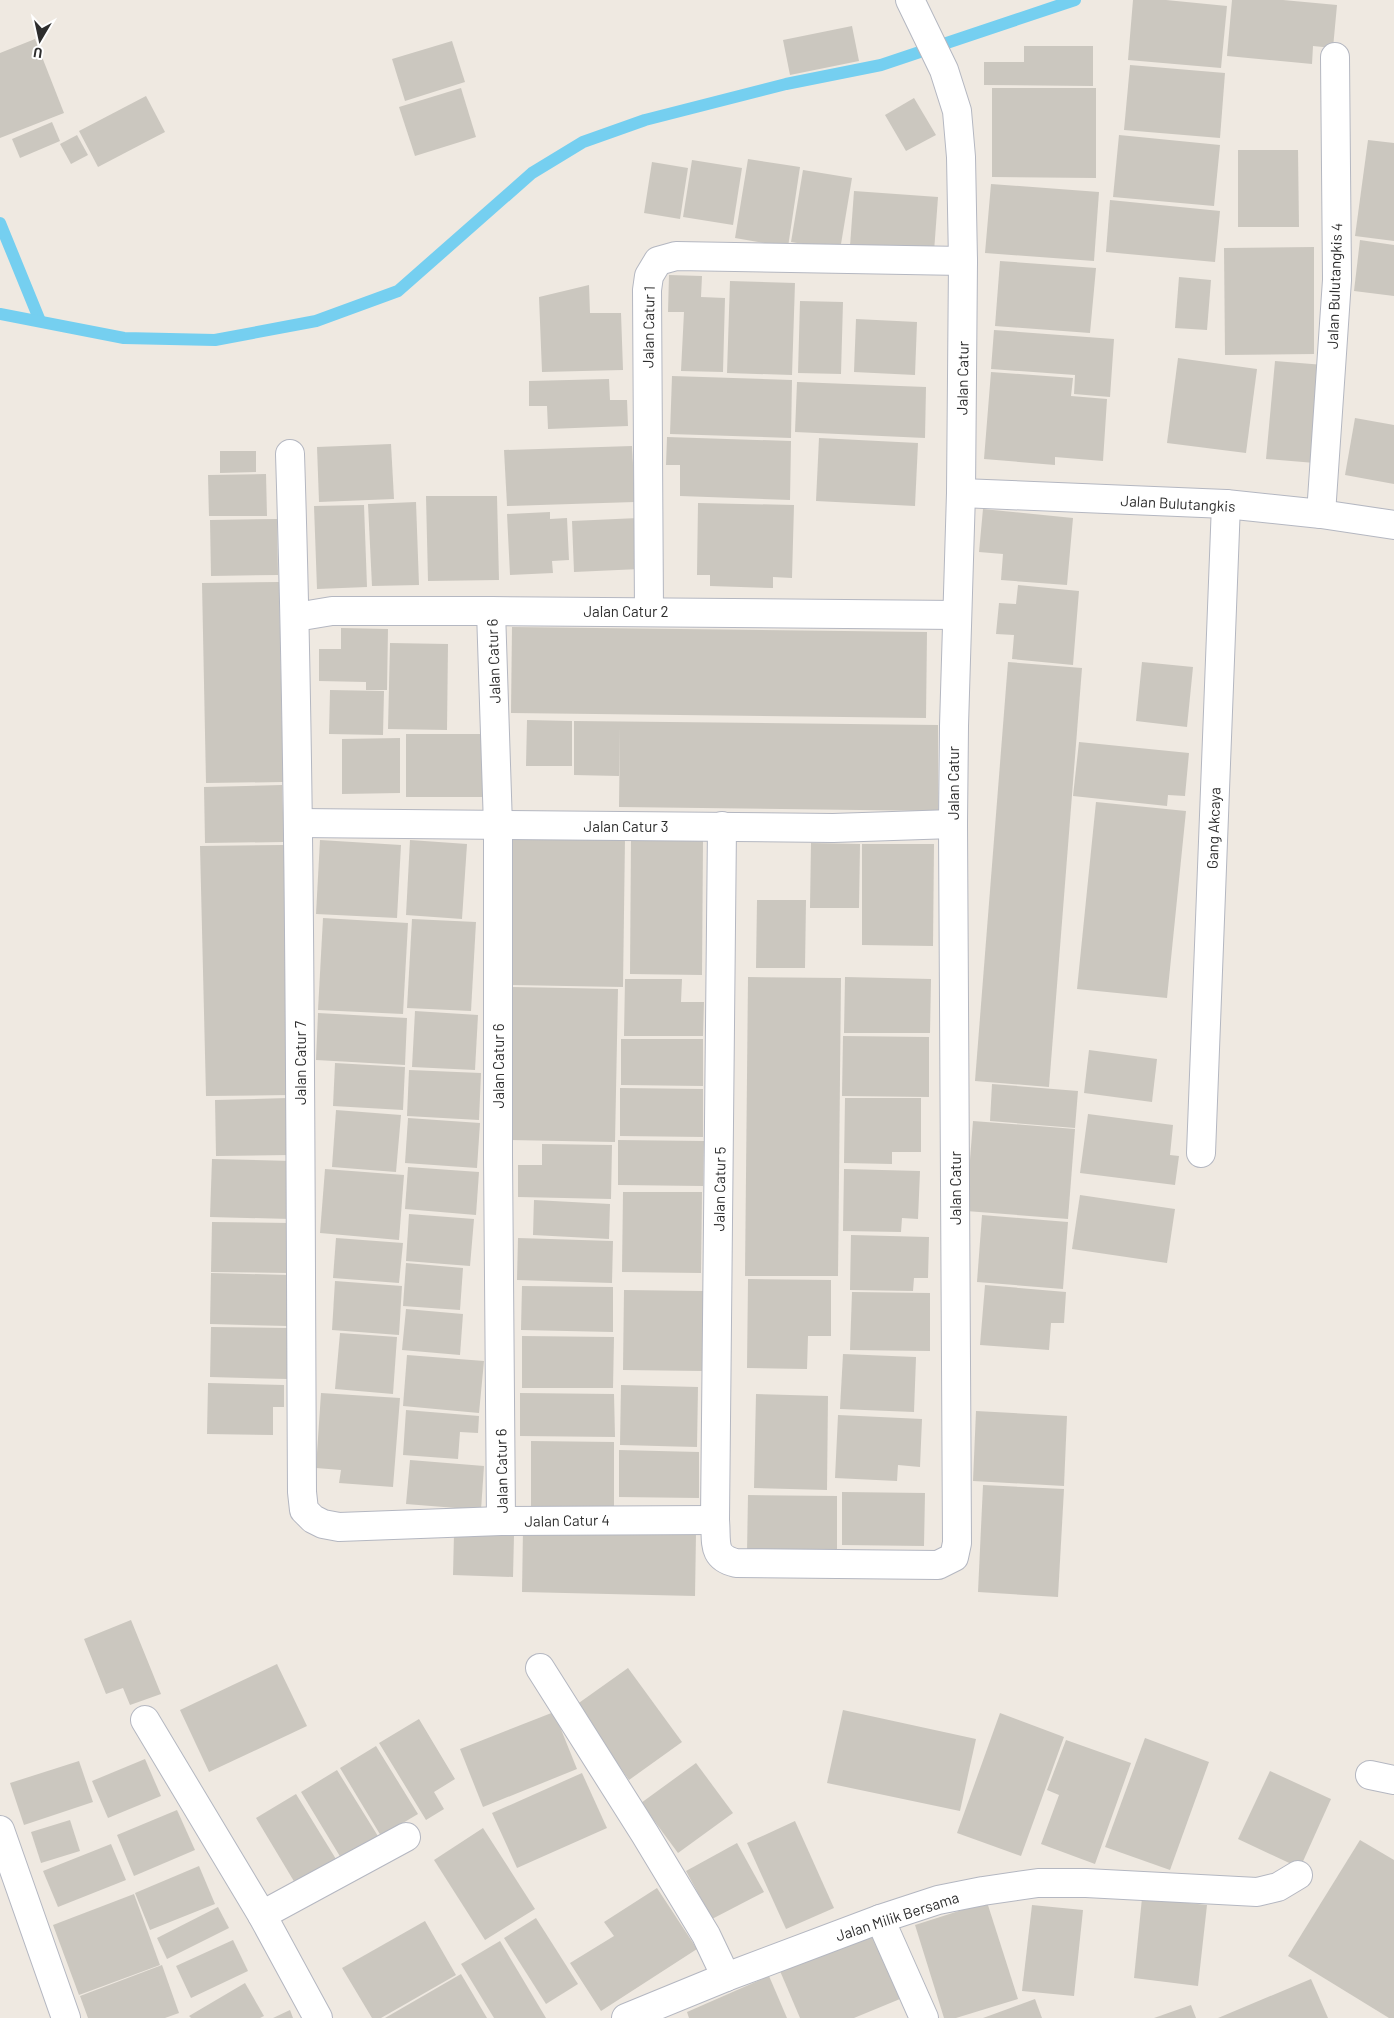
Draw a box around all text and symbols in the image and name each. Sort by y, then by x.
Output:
north arrow [15,15,65,65]
text: U [32,44,44,62]
street label: Jalan Bulutangkis 4 [1323,223,1345,349]
street label: Jalan Catur 1 [638,286,658,368]
street label: Jalan Catur [952,340,972,415]
street label: Jalan Bulutangkis [1120,491,1236,515]
street label: Jalan Catur 2 [583,602,669,620]
street label: Jalan Catur 6 [483,618,503,704]
street label: Jalan Catur [944,745,962,820]
street label: Gang Akcaya [1203,787,1223,869]
street label: Jalan Catur 3 [584,817,668,835]
street label: Jalan Catur 7 [291,1021,309,1105]
street label: Jalan Catur 6 [489,1024,507,1108]
street label: Jalan Catur 5 [709,1146,729,1232]
street label: Jalan Catur [946,1150,964,1225]
street label: Jalan Catur 6 [491,1428,511,1514]
street label: Jalan Catur 4 [524,1510,610,1530]
street label: Jalan Milik Bersama [833,1888,961,1944]

